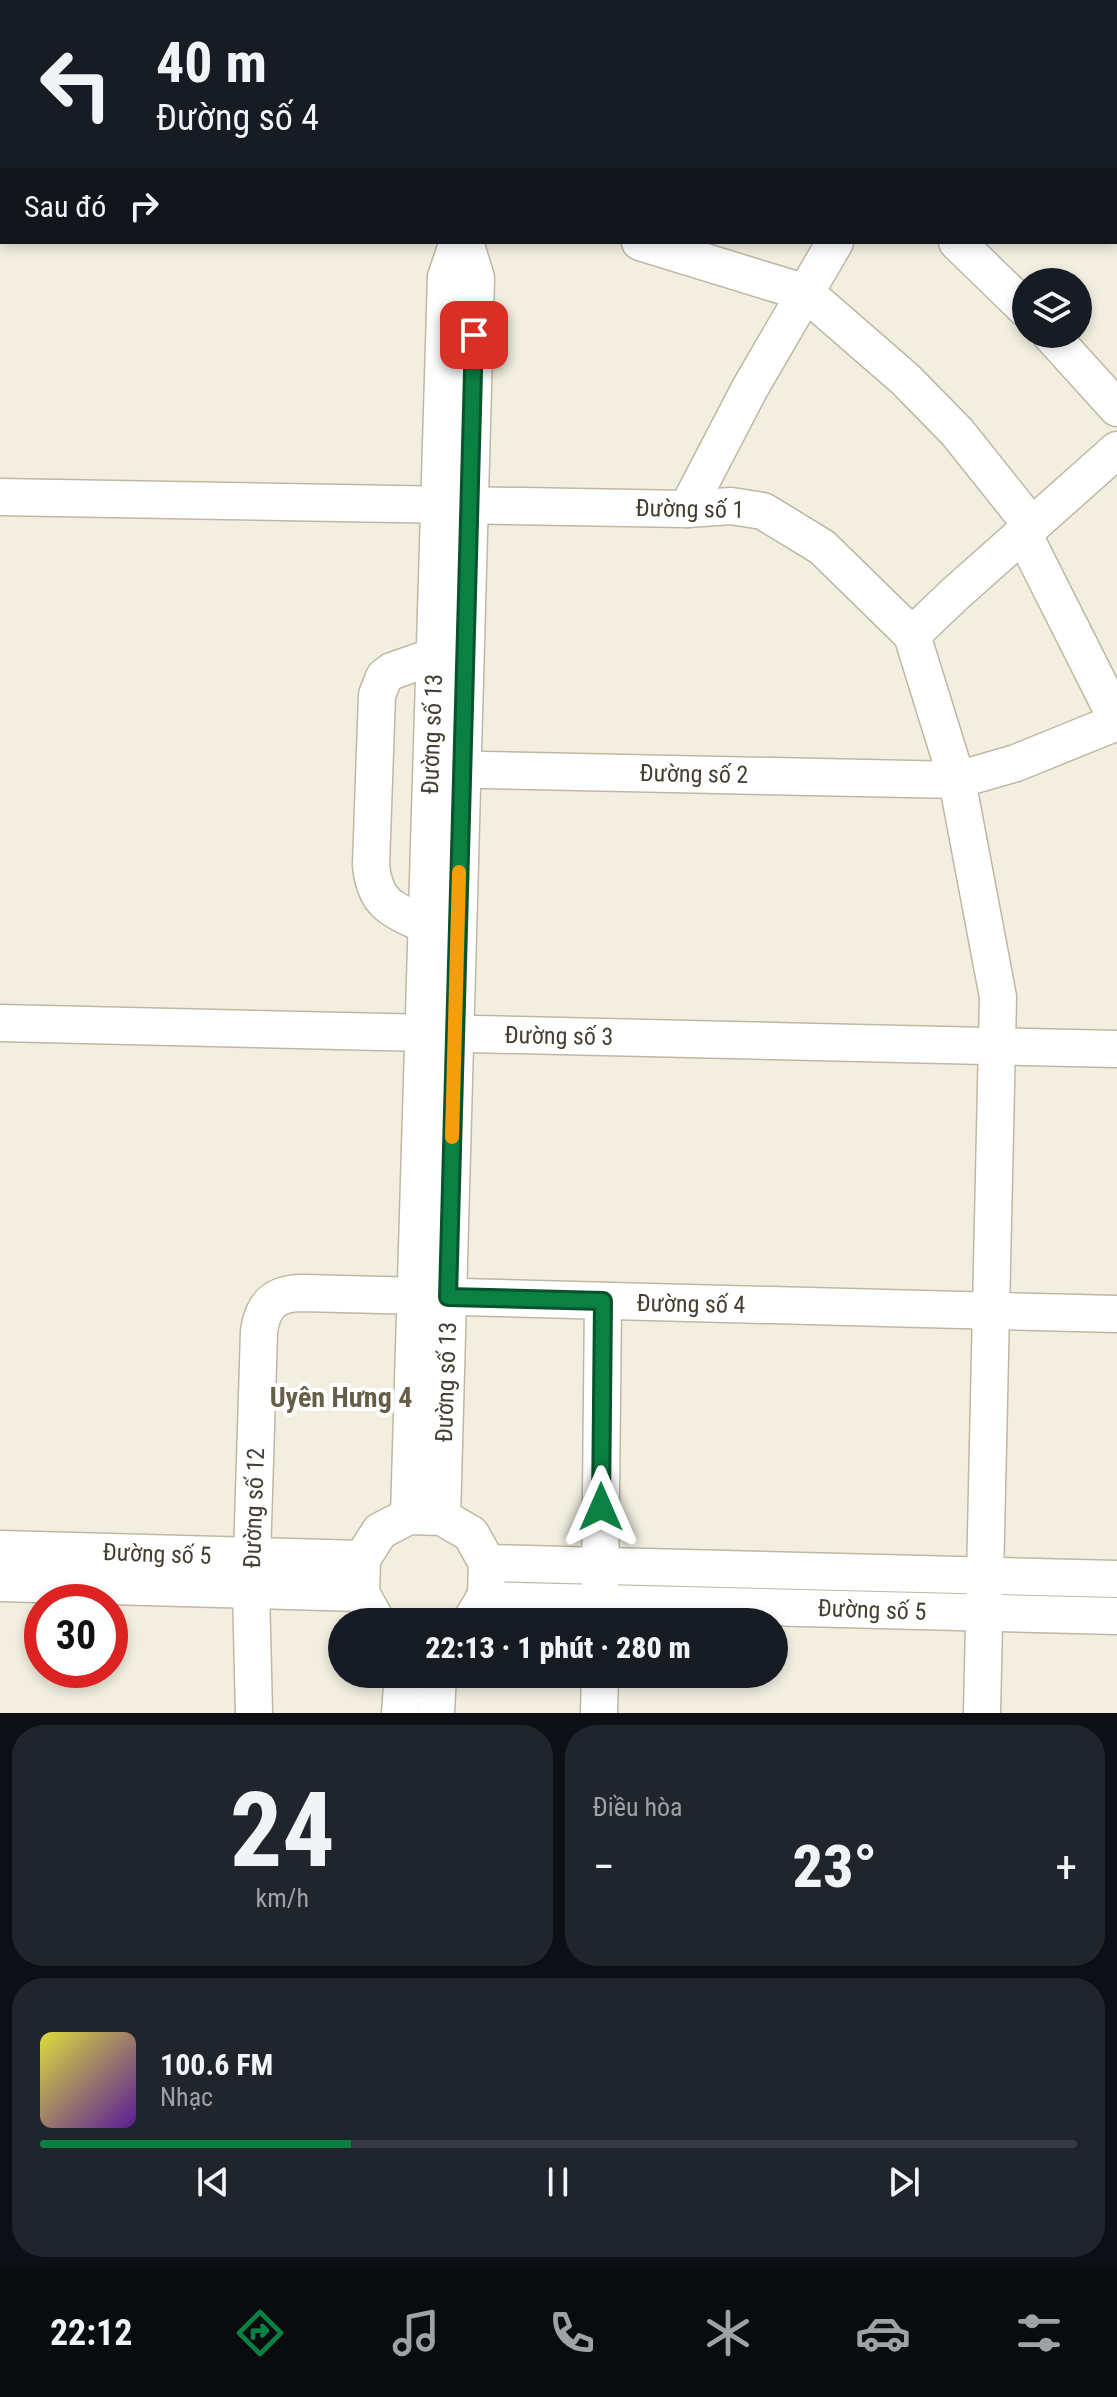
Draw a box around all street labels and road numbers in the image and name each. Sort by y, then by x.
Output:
street label: Đường số 1 [635,494,745,524]
street label: Đường số 13 [416,673,448,795]
street label: Đường số 2 [639,759,749,789]
street label: Đường số 3 [504,1021,614,1051]
street label: Đường số 4 [636,1289,746,1319]
street label: Đường số 13 [430,1321,462,1443]
street label: Đường số 12 [238,1447,270,1569]
street label: Đường số 5 [102,1538,212,1570]
street label: Đường số 5 [817,1594,927,1626]

